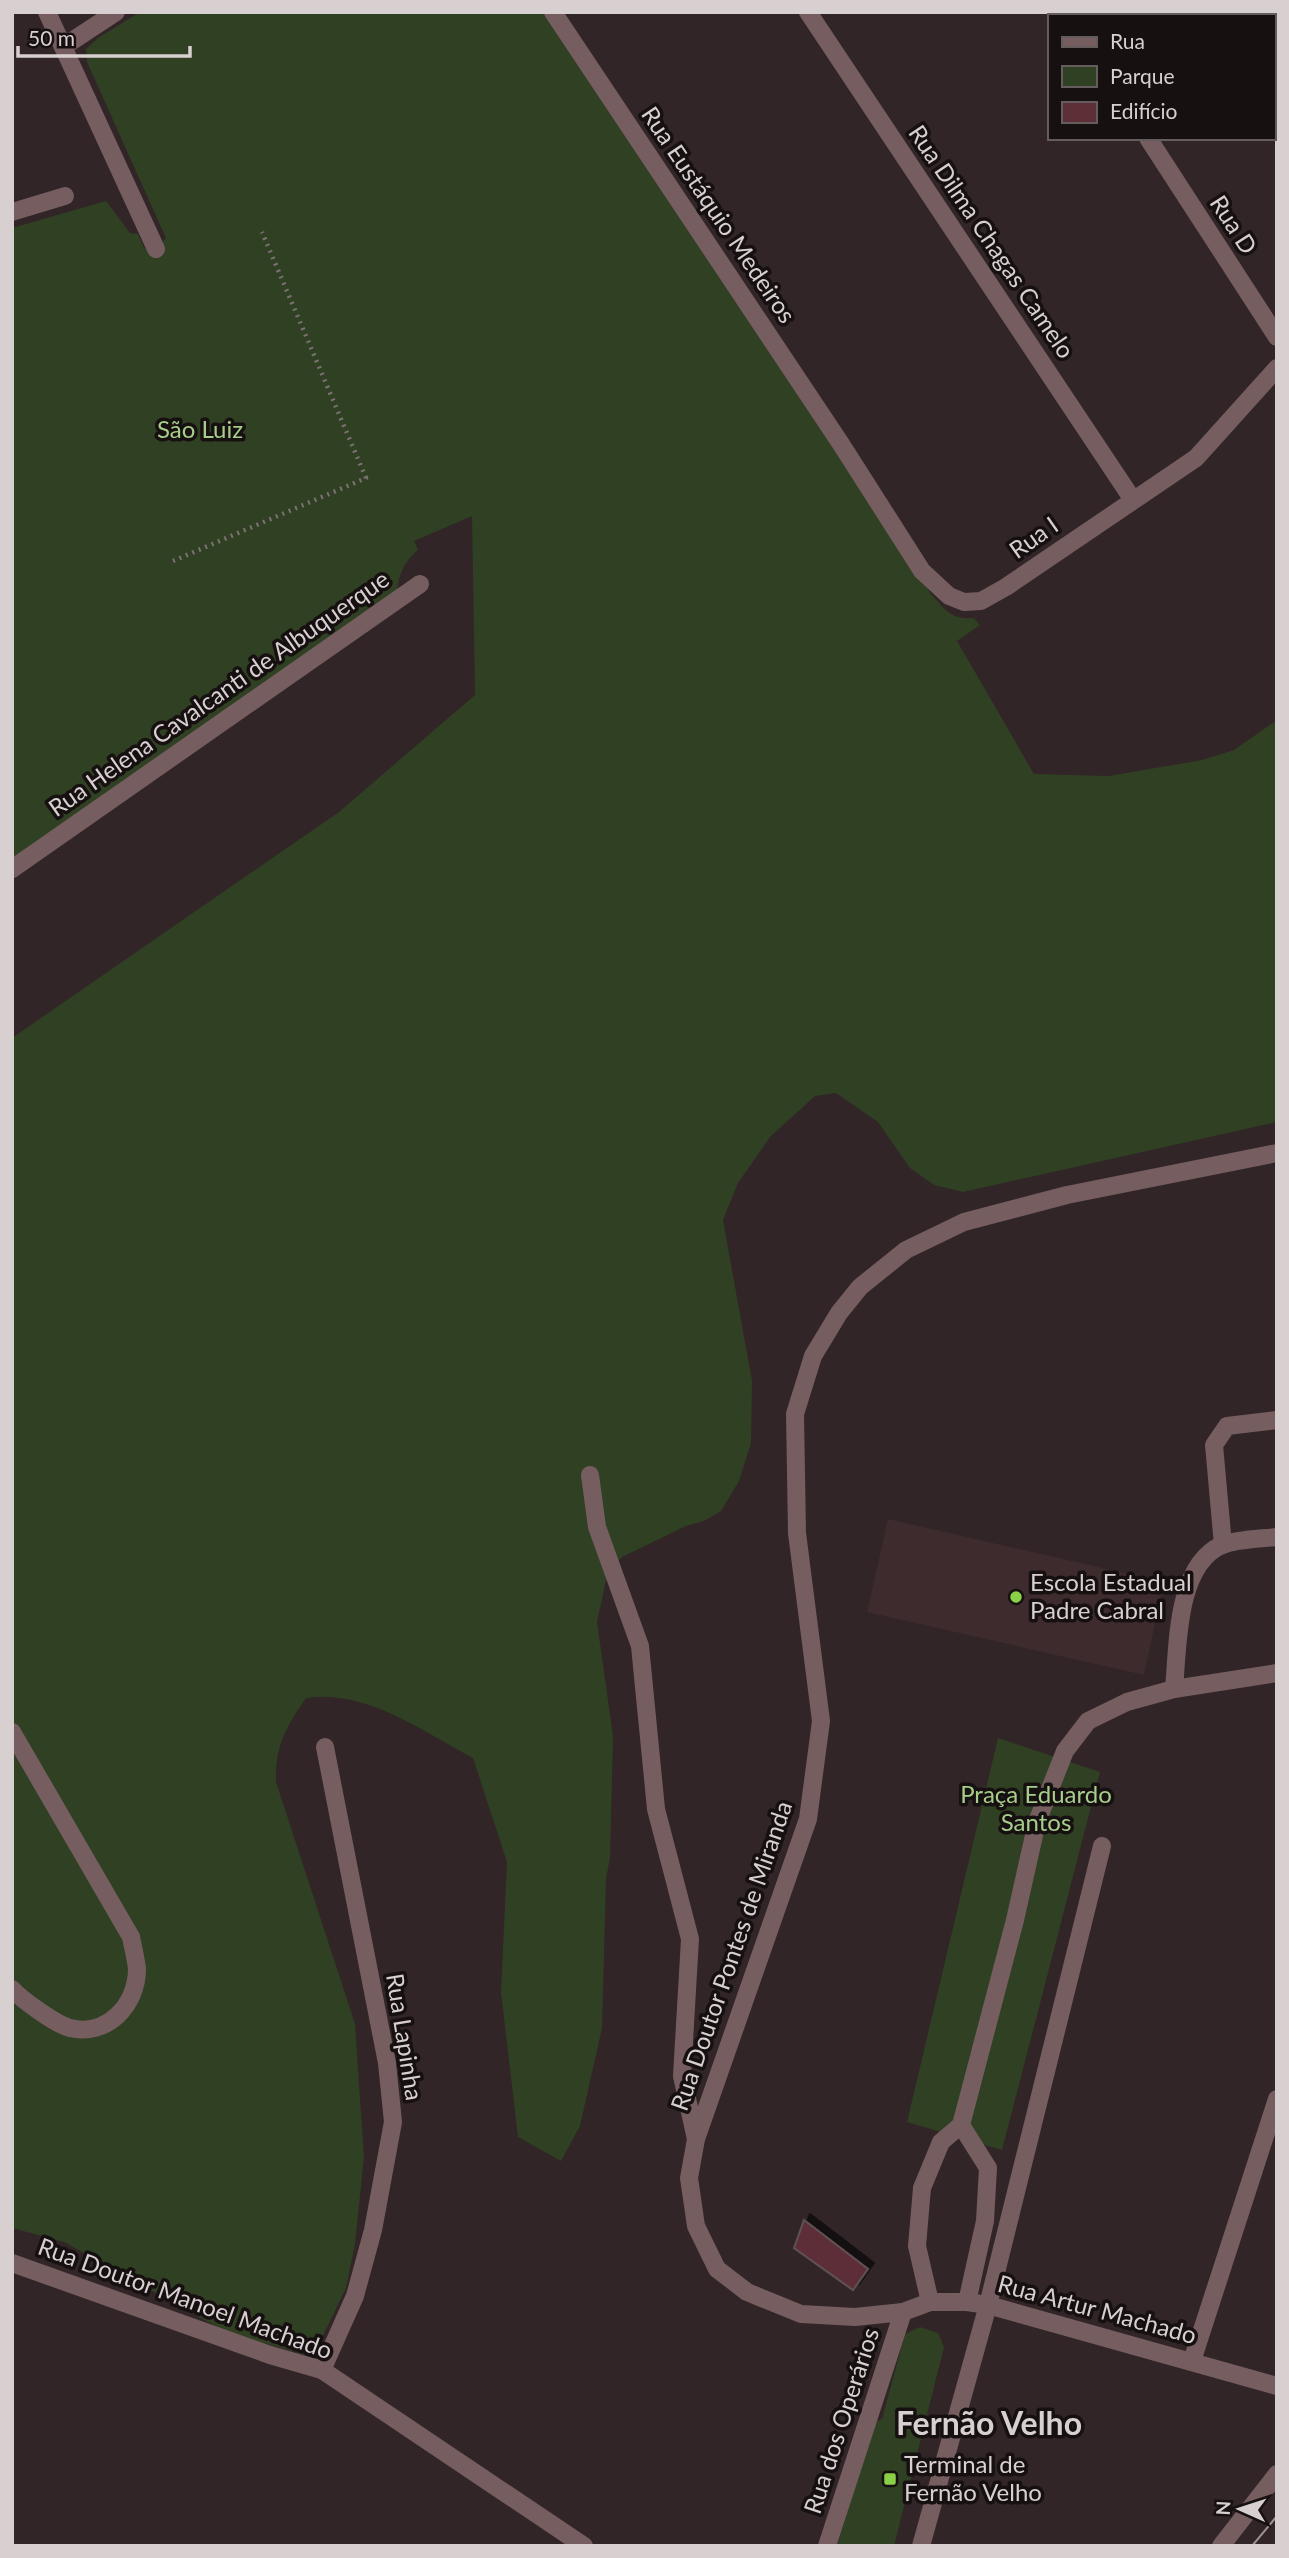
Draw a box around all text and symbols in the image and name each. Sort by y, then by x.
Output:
scale bar [18,14,189,58]
legend [1048,14,1275,140]
text: 50 m [28,25,75,50]
text: Rua [1110,28,1145,53]
text: Parque [1110,63,1175,88]
text: Edifício [1110,98,1178,123]
street label: Rua Eustáquio Medeiros [636,100,802,328]
street label: Rua Dilma Chagas Camelo [903,119,1081,363]
street label: Rua D [1205,189,1264,259]
park label: São Luiz [157,414,243,443]
street label: Rua I [1003,510,1063,564]
street label: Rua Helena Cavalcanti de Albuquerque [42,564,394,822]
place label: Escola Estadual Padre Cabral [1030,1567,1192,1624]
marker: Escola Estadual Padre Cabral [1008,1589,1024,1605]
park label: Praça Eduardo Santos [960,1779,1112,1836]
street label: Rua Doutor Pontes de Miranda [664,1797,797,2114]
street label: Rua Lapinha [381,1971,430,2102]
street label: Rua Doutor Manoel Machado [35,2231,336,2364]
street label: Rua Artur Machado [995,2268,1200,2349]
street label: Rua dos Operários [797,2324,884,2517]
district label: Fernão Velho [896,2403,1082,2442]
place label: Terminal de Fernão Velho [904,2449,1042,2506]
marker: Terminal de Fernão Velho [882,2471,898,2487]
north arrow [1205,2474,1275,2544]
text: N [1211,2500,1234,2516]

